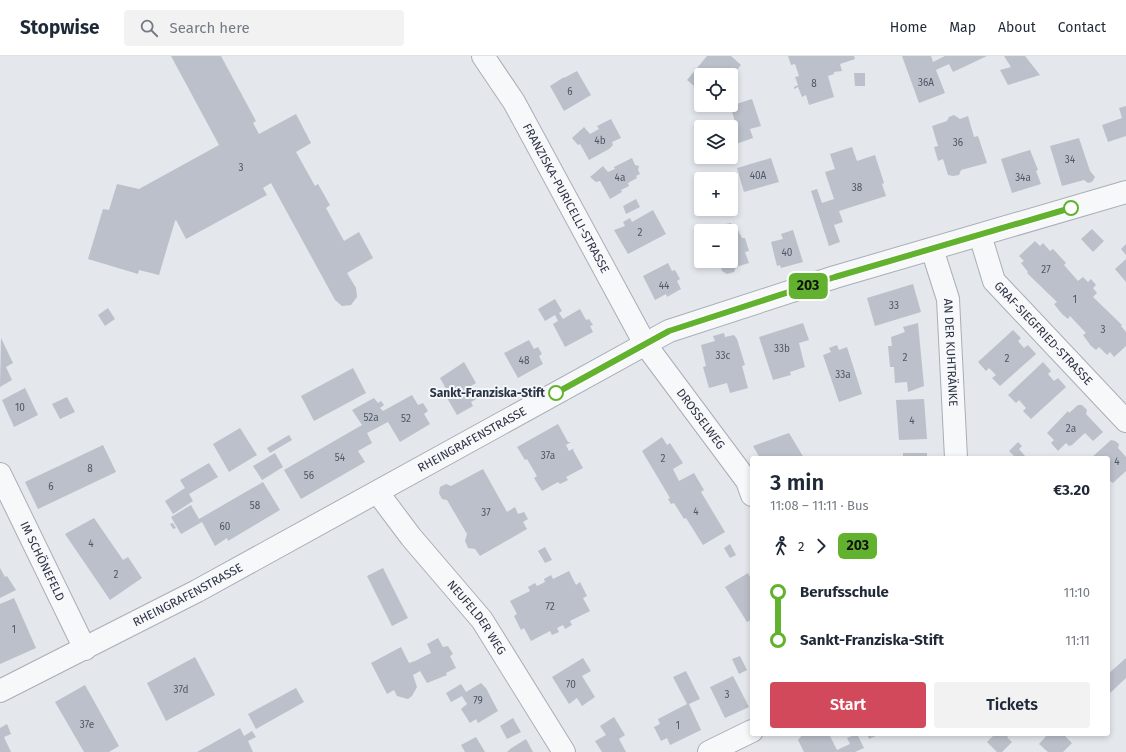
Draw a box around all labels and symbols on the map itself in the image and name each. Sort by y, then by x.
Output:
house number: 36A [918,77,934,89]
house number: 8 [811,78,817,90]
house number: 6 [567,86,573,98]
street label: FRANZISKA-PURICELLI-STRASSE [520,121,612,276]
house number: 4b [594,135,606,147]
house number: 36 [953,137,963,149]
house number: 34 [1065,154,1076,166]
house number: 3 [239,162,244,174]
house number: 40A [750,170,767,182]
house number: 4a [615,172,625,184]
house number: 34a [1015,172,1031,184]
house number: 38 [852,182,863,194]
unlabelled marker [1063,200,1079,216]
house number: 2 [638,227,643,239]
house number: 40 [782,247,793,259]
house number: 27 [1041,264,1051,276]
line badge: 203 [785,273,831,299]
street label: GRAF-SIEGFRIED-STRASSE [991,279,1095,388]
house number: 44 [659,280,670,292]
house number: 1 [1073,294,1077,306]
street label: AN DER KUHTRÄNKE [941,298,960,407]
house number: 33 [889,300,899,312]
house number: 3 [1101,324,1106,336]
house number: 33b [774,343,790,355]
house number: 33c [716,350,731,362]
house number: 2 [903,352,908,364]
house number: 2 [1005,353,1010,365]
house number: 48 [519,355,530,367]
house number: 33a [835,369,851,381]
marker: Sankt-Franziska-Stift [548,385,564,401]
place label: Sankt-Franziska-Stift [430,386,545,400]
street label: DROSSELWEG [674,386,728,452]
house number: 10 [15,402,25,414]
street label: RHEINGRAFENSTRASSE [415,404,529,475]
house number: 52a [363,412,379,424]
house number: 52 [401,413,411,425]
house number: 4 [909,415,915,427]
house number: 2a [1066,423,1076,435]
house number: 37a [541,450,555,462]
house number: 54 [335,452,346,464]
house number: 2 [661,453,666,465]
house number: 4 [1114,456,1120,468]
house number: 8 [87,463,93,475]
house number: 56 [304,470,314,482]
house number: 6 [48,481,54,493]
house number: 58 [250,500,261,512]
house number: 4 [693,506,699,518]
house number: 37 [481,507,491,519]
street label: IM SCHÖNEFELD [17,519,68,603]
house number: 60 [220,521,231,533]
house number: 4 [88,538,94,550]
street label: RHEINGRAFENSTRASSE [131,560,245,629]
house number: 2 [114,569,119,581]
street label: NEUFELDER WEG [444,578,509,657]
house number: 72 [545,601,555,613]
house number: 1 [12,624,16,636]
house number: 70 [566,679,576,691]
house number: 37d [173,684,189,696]
house number: 3 [725,689,730,701]
house number: 79 [473,695,483,707]
house number: 37e [80,719,94,731]
house number: 1 [676,720,680,732]

